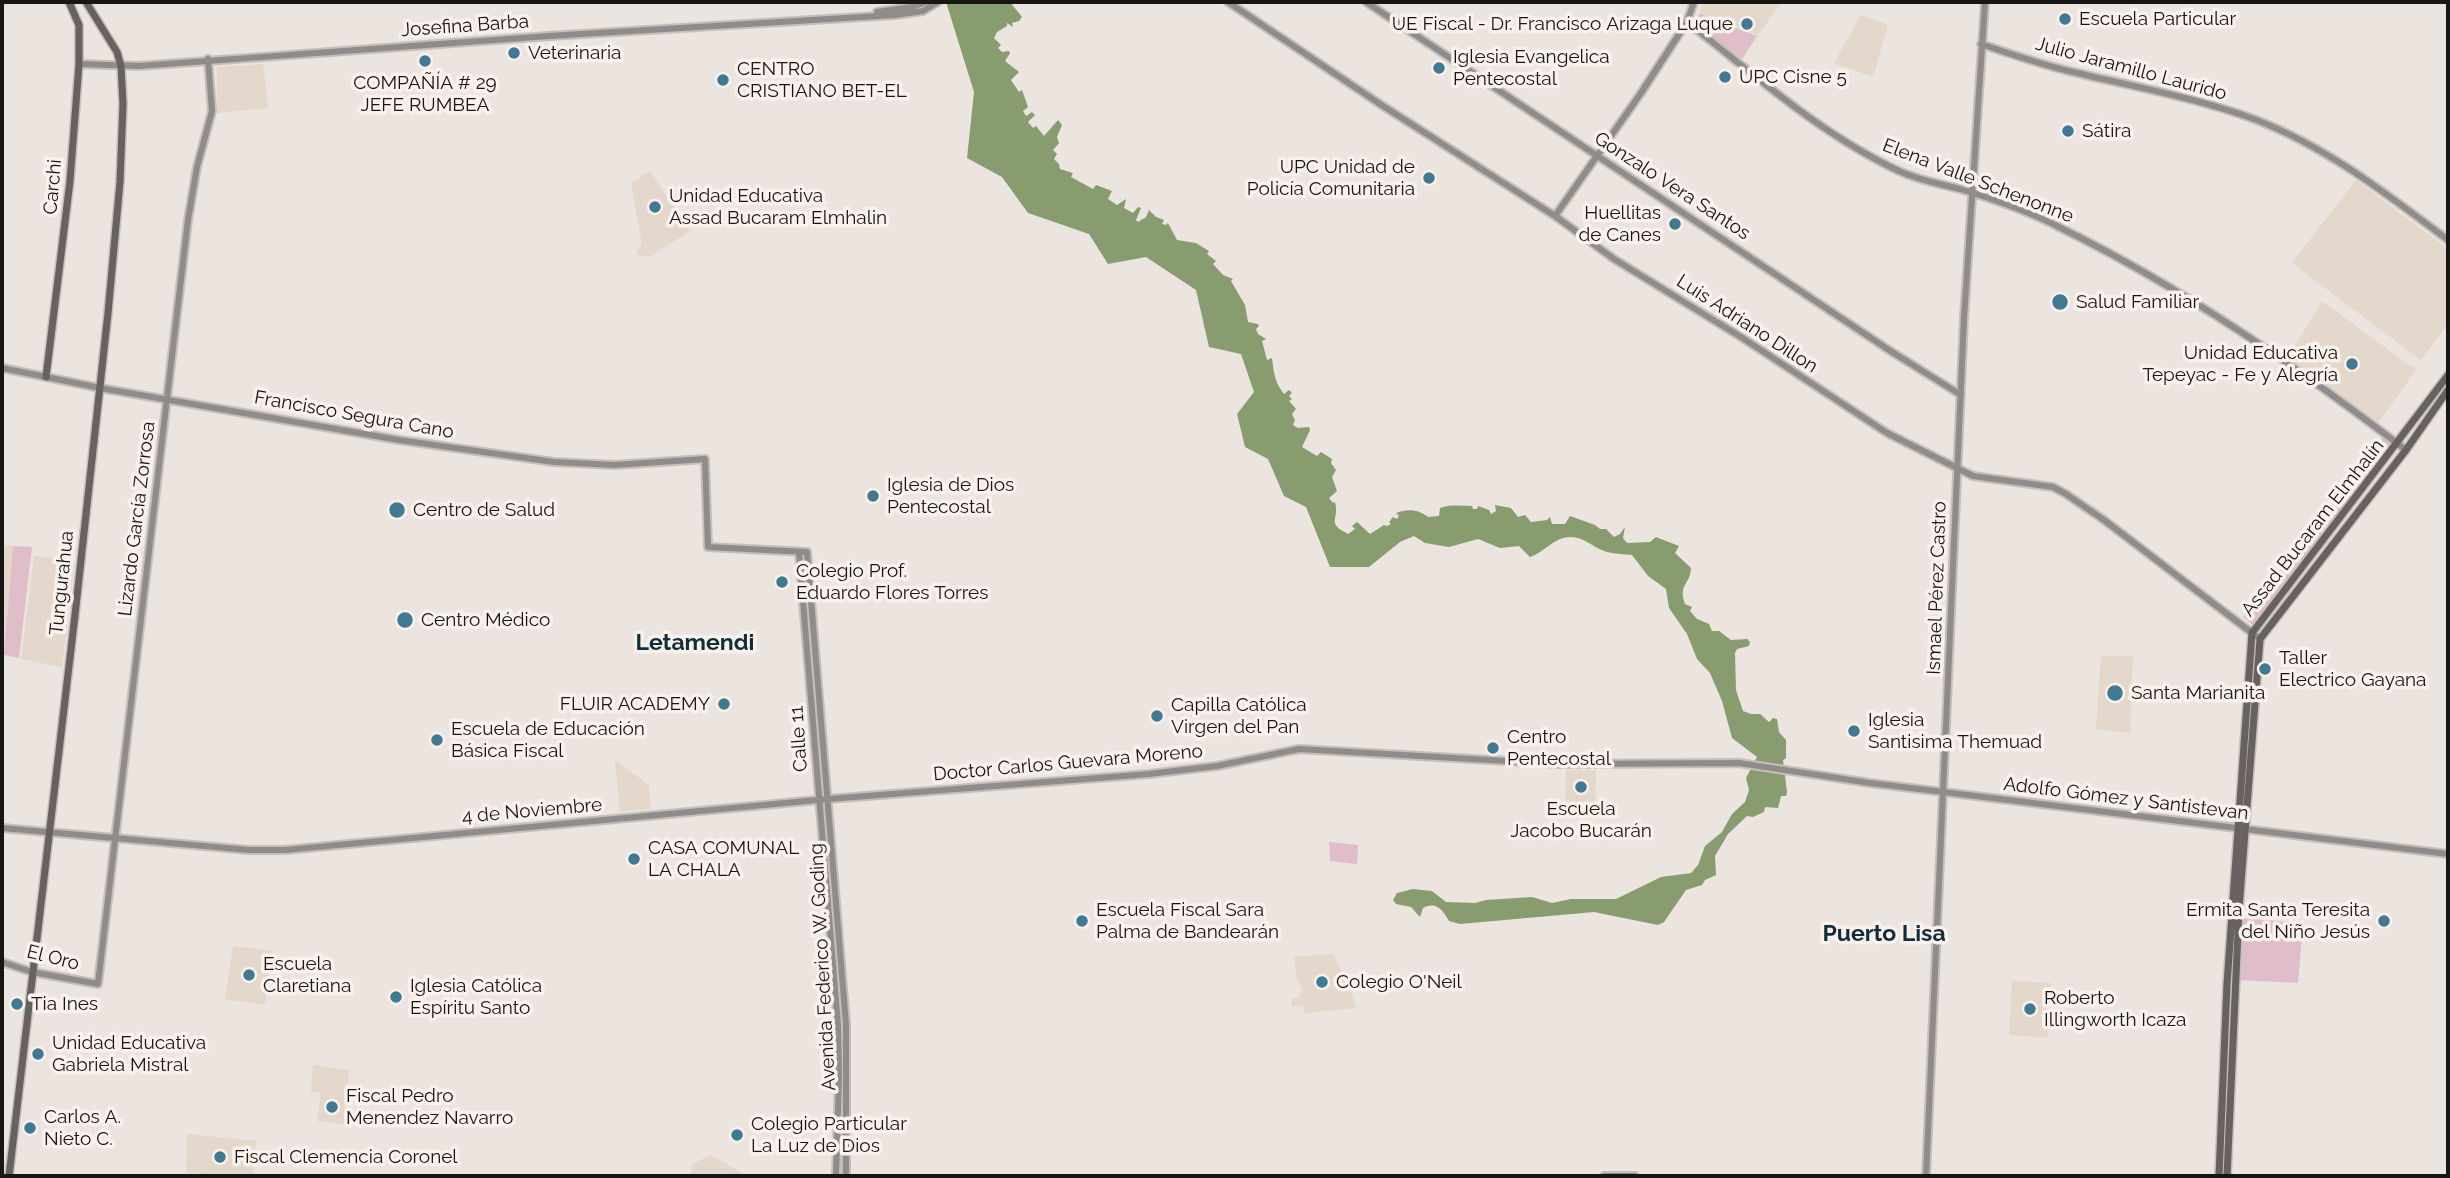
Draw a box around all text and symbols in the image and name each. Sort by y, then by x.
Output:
place label: Escuela Particular [2079,8,2236,30]
street label: Josefina Barba [400,10,530,42]
marker: Escuela Particular [2057,11,2073,27]
place label: UE Fiscal - Dr. Francisco Arizaga Luque [1392,13,1733,35]
marker: UE Fiscal - Dr. Francisco Arizaga Luque [1739,16,1755,32]
street label: Julio Jaramillo Laurido [2033,33,2229,105]
place label: Veterinaria [528,42,621,64]
marker: Veterinaria [506,45,522,61]
place label: Iglesia Evangelica Pentecostal [1453,46,1610,90]
marker: COMPAÑÍA # 29 JEFE RUMBEA [417,53,433,69]
place label: CENTRO CRISTIANO BET-EL [737,58,907,102]
marker: Iglesia Evangelica Pentecostal [1431,60,1447,76]
place label: UPC Cisne 5 [1739,66,1847,88]
marker: UPC Cisne 5 [1717,69,1733,85]
place label: COMPAÑÍA # 29 JEFE RUMBEA [353,72,497,116]
marker: CENTRO CRISTIANO BET-EL [715,72,731,88]
place label: Sátira [2082,120,2131,142]
marker: Sátira [2060,123,2076,139]
street label: Gonzalo Vera Santos [1590,127,1754,245]
street label: Elena Valle Schenonne [1879,134,2077,228]
place label: UPC Unidad de Policía Comunitaria [1247,156,1415,200]
street label: Carchi [39,158,67,216]
marker: UPC Unidad de Policía Comunitaria [1421,170,1437,186]
place label: Unidad Educativa Assad Bucaram Elmhalin [669,185,887,229]
marker: Unidad Educativa Assad Bucaram Elmhalin [647,199,663,215]
place label: Huellitas de Canes [1578,202,1661,246]
marker: Huellitas de Canes [1667,216,1683,232]
street label: Luis Adriano Dillon [1672,270,1822,378]
place label: Salud Familiar [2076,291,2199,313]
marker: Salud Familiar [2050,292,2070,312]
place label: Unidad Educativa Tepeyac - Fe y Alegría [2142,342,2338,386]
marker: Unidad Educativa Tepeyac - Fe y Alegría [2344,356,2360,372]
street label: Francisco Segura Cano [253,386,455,444]
street label: Lizardo García Zorrosa [114,420,160,618]
street label: Assad Bucaram Elmhalín [2237,435,2389,621]
place label: Iglesia de Dios Pentecostal [887,474,1014,518]
marker: Iglesia de Dios Pentecostal [865,488,881,504]
place label: Centro de Salud [413,499,555,521]
marker: Centro de Salud [387,500,407,520]
street label: Ismael Pérez Castro [1923,501,1951,675]
street label: Tungurahua [45,530,79,636]
place label: Colegio Prof. Eduardo Flores Torres [796,560,988,604]
marker: Colegio Prof. Eduardo Flores Torres [774,574,790,590]
place label: Centro Médico [421,609,550,631]
marker: Centro Médico [395,610,415,630]
district label: Letamendi [636,629,754,657]
place label: Taller Electrico Gayana [2279,647,2426,691]
marker: Taller Electrico Gayana [2257,661,2273,677]
place label: Santa Marianita [2131,682,2265,704]
marker: Santa Marianita [2105,683,2125,703]
place label: FLUIR ACADEMY [560,693,710,715]
place label: Capilla Católica Virgen del Pan [1171,694,1307,738]
marker: FLUIR ACADEMY [716,696,732,712]
street label: Calle 11 [785,705,813,773]
marker: Capilla Católica Virgen del Pan [1149,708,1165,724]
place label: Iglesia Santisima Themuad [1868,709,2042,753]
place label: Escuela de Educación Básica Fiscal [451,718,645,762]
marker: Iglesia Santisima Themuad [1846,723,1862,739]
place label: Centro Pentecostal [1507,726,1611,770]
marker: Escuela de Educación Básica Fiscal [429,732,445,748]
street label: Doctor Carlos Guevara Moreno [932,740,1204,786]
marker: Centro Pentecostal [1485,740,1501,756]
street label: Adolfo Gómez y Santistevan [2002,773,2250,825]
marker: Escuela Jacobo Bucarán [1573,779,1589,795]
street label: 4 de Noviembre [461,794,603,828]
place label: Escuela Jacobo Bucarán [1510,798,1652,842]
place label: CASA COMUNAL LA CHALA [648,837,799,881]
street label: Avenida Federico W. Goding [805,843,841,1091]
marker: CASA COMUNAL LA CHALA [626,851,642,867]
place label: Escuela Fiscal Sara Palma de Bandearán [1096,899,1279,943]
place label: Ermita Santa Teresita del Niño Jesús [2186,899,2370,943]
marker: Escuela Fiscal Sara Palma de Bandearán [1074,913,1090,929]
marker: Ermita Santa Teresita del Niño Jesús [2376,913,2392,929]
district label: Puerto Lisa [1822,920,1946,948]
street label: El Oro [24,940,82,976]
place label: Escuela Claretiana [263,953,351,997]
marker: Escuela Claretiana [241,967,257,983]
place label: Colegio O'Neil [1336,971,1462,993]
marker: Colegio O'Neil [1314,974,1330,990]
place label: Iglesia Católica Espíritu Santo [410,975,542,1019]
place label: Roberto Illingworth Icaza [2044,987,2186,1031]
marker: Iglesia Católica Espíritu Santo [388,989,404,1005]
place label: Tia Ines [31,993,98,1015]
marker: Tia Ines [9,996,25,1012]
marker: Roberto Illingworth Icaza [2022,1001,2038,1017]
place label: Unidad Educativa Gabriela Mistral [52,1032,206,1076]
marker: Unidad Educativa Gabriela Mistral [30,1046,46,1062]
place label: Fiscal Pedro Menendez Navarro [346,1085,513,1129]
marker: Fiscal Pedro Menendez Navarro [324,1099,340,1115]
place label: Carlos A. Nieto C. [44,1106,121,1150]
place label: Colegio Particular La Luz de Dios [751,1113,907,1157]
marker: Carlos A. Nieto C. [22,1120,38,1136]
marker: Colegio Particular La Luz de Dios [729,1127,745,1143]
place label: Fiscal Clemencia Coronel [234,1146,458,1168]
marker: Fiscal Clemencia Coronel [212,1149,228,1165]

